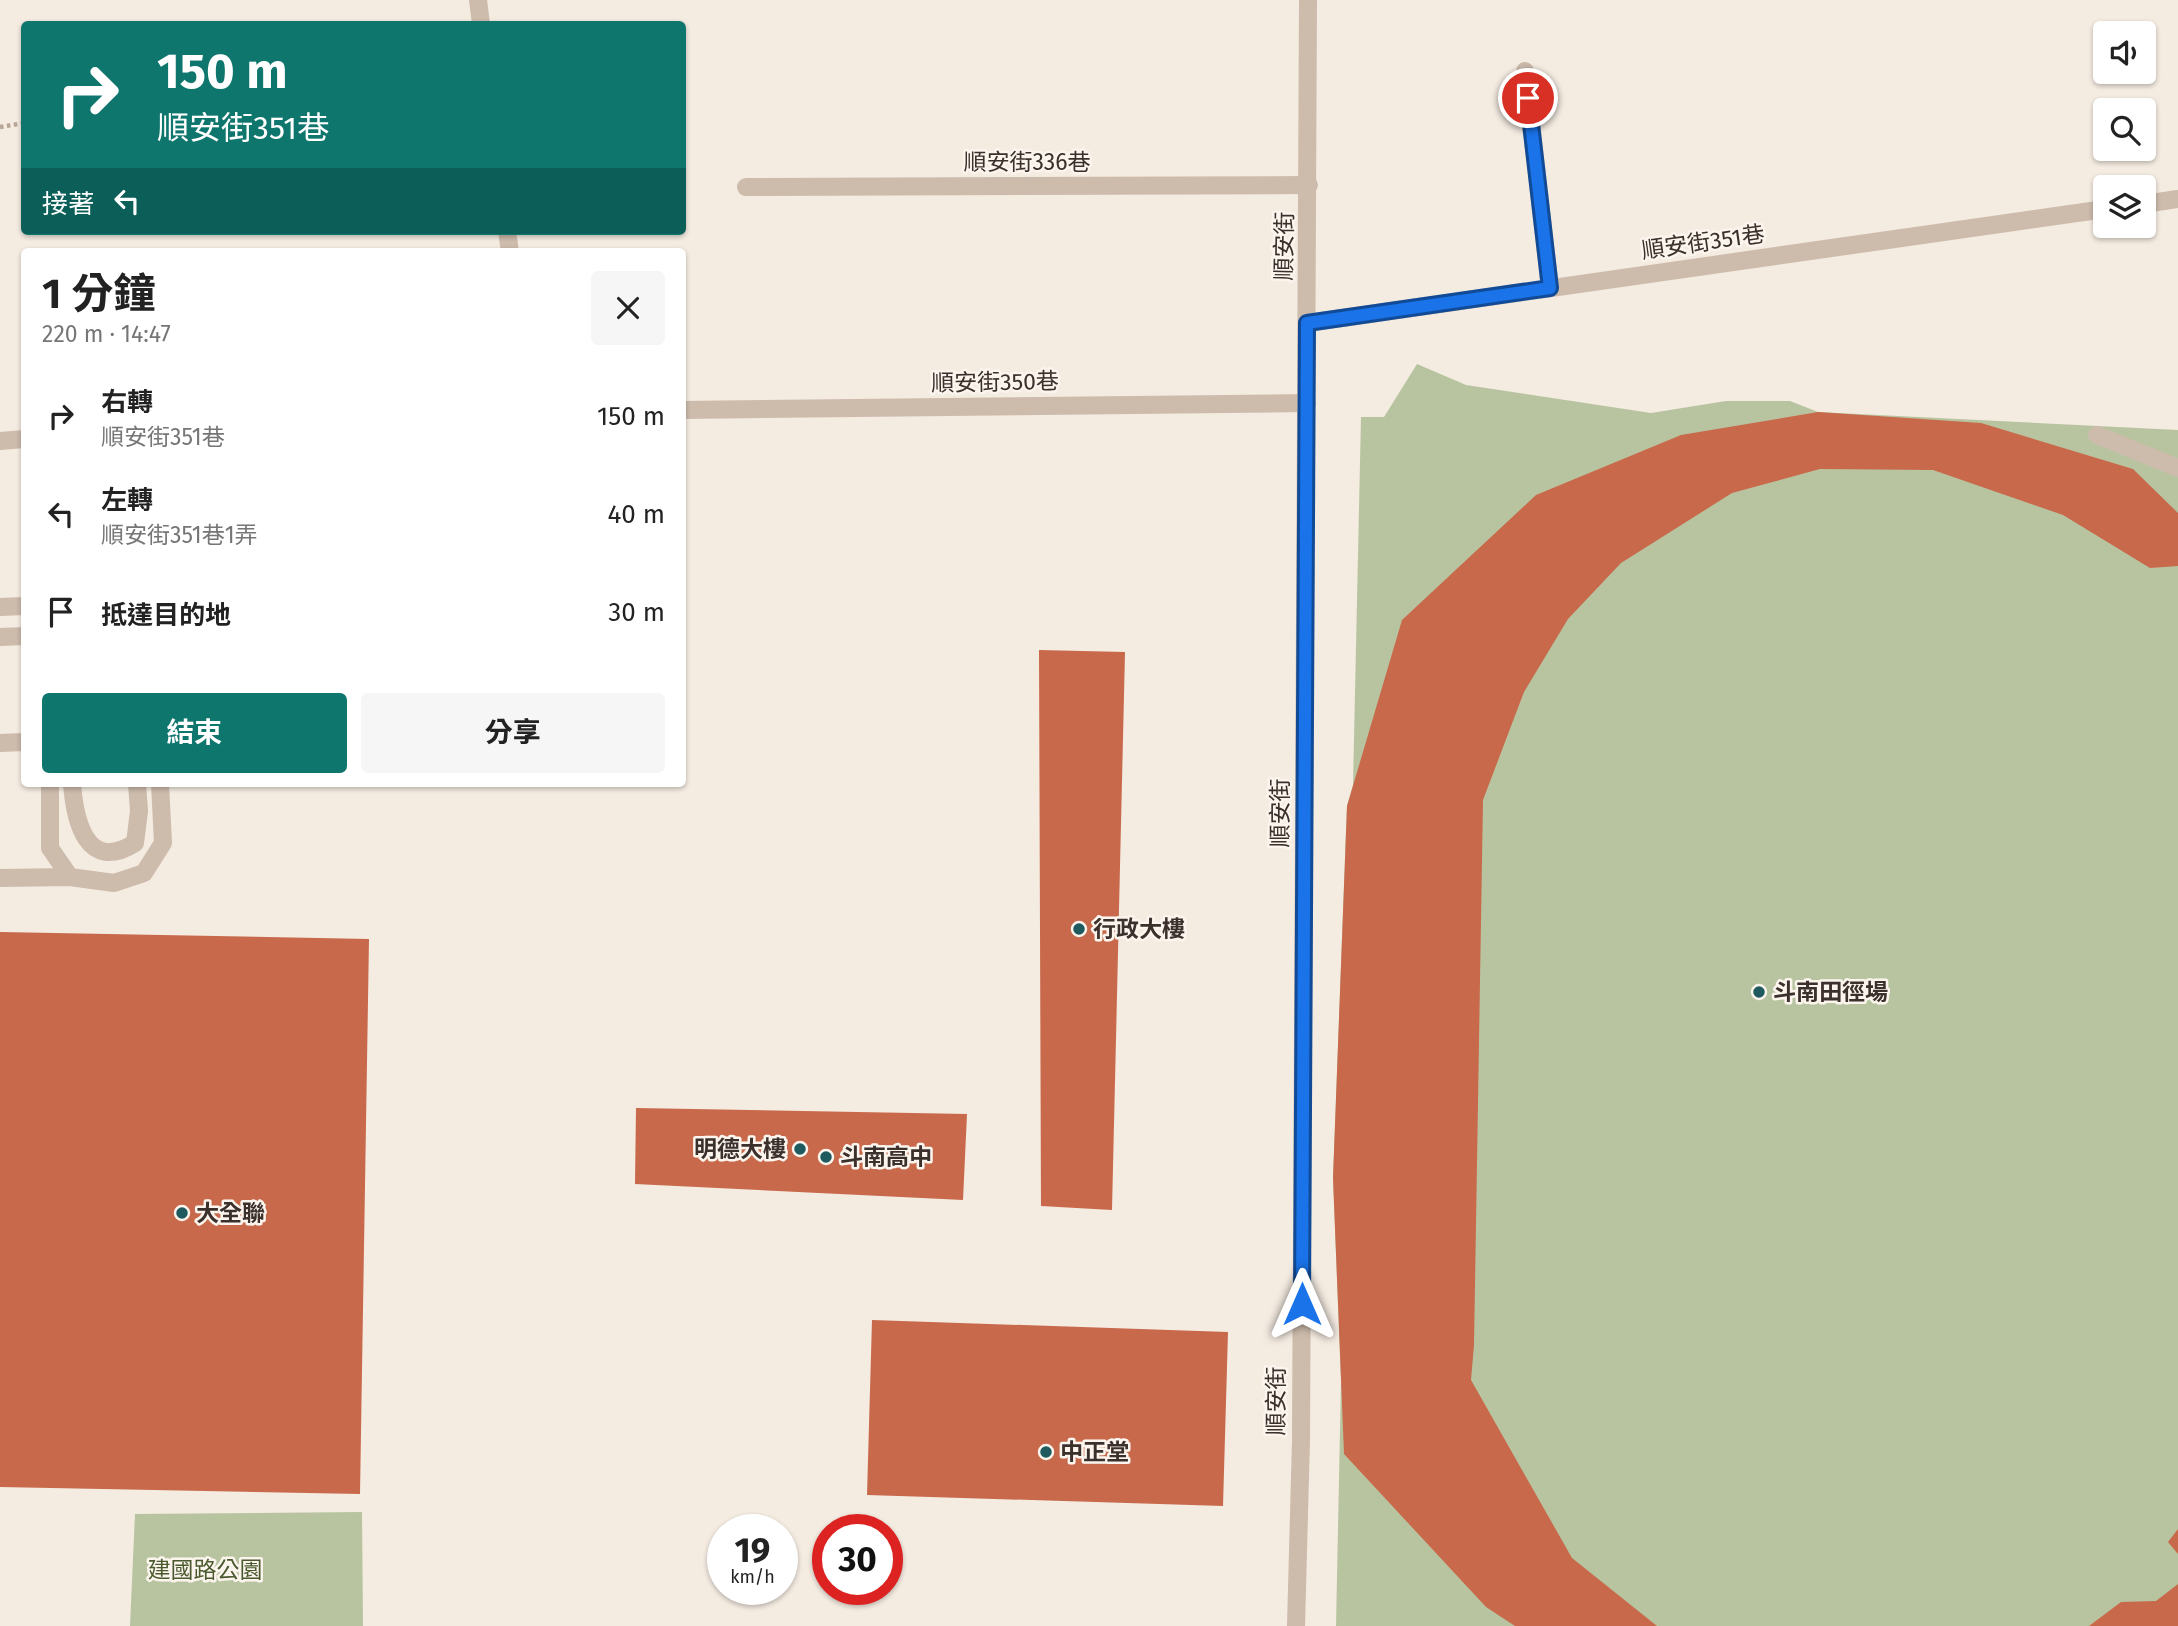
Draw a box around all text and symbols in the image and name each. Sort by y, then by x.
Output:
map controls [2093,21,2156,238]
button: sound [2093,21,2156,84]
text: 150 m [157,42,288,101]
icon: right [42,49,133,140]
pin [1498,68,1558,128]
icon: arrive [1509,79,1547,117]
button: search [2093,98,2156,161]
text: 順安街351巷 [157,109,329,147]
street label: 順安街336巷 [963,148,1091,176]
button: layers [2093,175,2156,238]
icon: left [108,182,146,220]
text: 接著 [42,189,94,220]
street label: 順安街 [1269,211,1299,281]
street label: 順安街351巷 [1640,220,1766,264]
text: 1 分鐘 [42,269,155,319]
button: close [591,271,665,345]
text: 220 m · 14:47 [42,320,171,348]
street label: 順安街350巷 [931,367,1059,397]
text: 右轉 [101,387,153,418]
icon: right [42,397,80,435]
text: 150 m [597,401,665,432]
text: 順安街351巷 [101,423,225,451]
text: 左轉 [101,485,153,516]
icon: left [42,495,80,533]
text: 40 m [607,499,665,530]
text: 順安街351巷1弄 [101,521,258,549]
icon: arrive [42,593,80,631]
text: 30 m [608,597,665,628]
text: 抵達目的地 [101,600,231,631]
button: 結束 [42,693,347,773]
button: 分享 [361,693,665,773]
street label: 順安街 [1266,779,1294,848]
place label: 行政大樓 [1093,915,1185,943]
marker: 行政大樓 [1071,921,1087,937]
place label: 斗南田徑場 [1773,978,1888,1006]
marker: 斗南田徑場 [1751,984,1767,1000]
place label: 明德大樓 [694,1135,786,1163]
marker: 明德大樓 [792,1141,808,1157]
place label: 斗南高中 [840,1143,932,1171]
marker: 斗南高中 [818,1149,834,1165]
place label: 大全聯 [196,1199,265,1227]
marker: 大全聯 [174,1205,190,1221]
position arrow [1265,1267,1339,1341]
street label: 順安街 [1262,1367,1290,1436]
place label: 中正堂 [1060,1438,1129,1466]
marker: 中正堂 [1038,1444,1054,1460]
speed limit sign: 30 [812,1514,903,1605]
text: 19 [735,1529,770,1571]
park label: 建國路公園 [148,1556,263,1584]
text: km/h [730,1566,775,1588]

